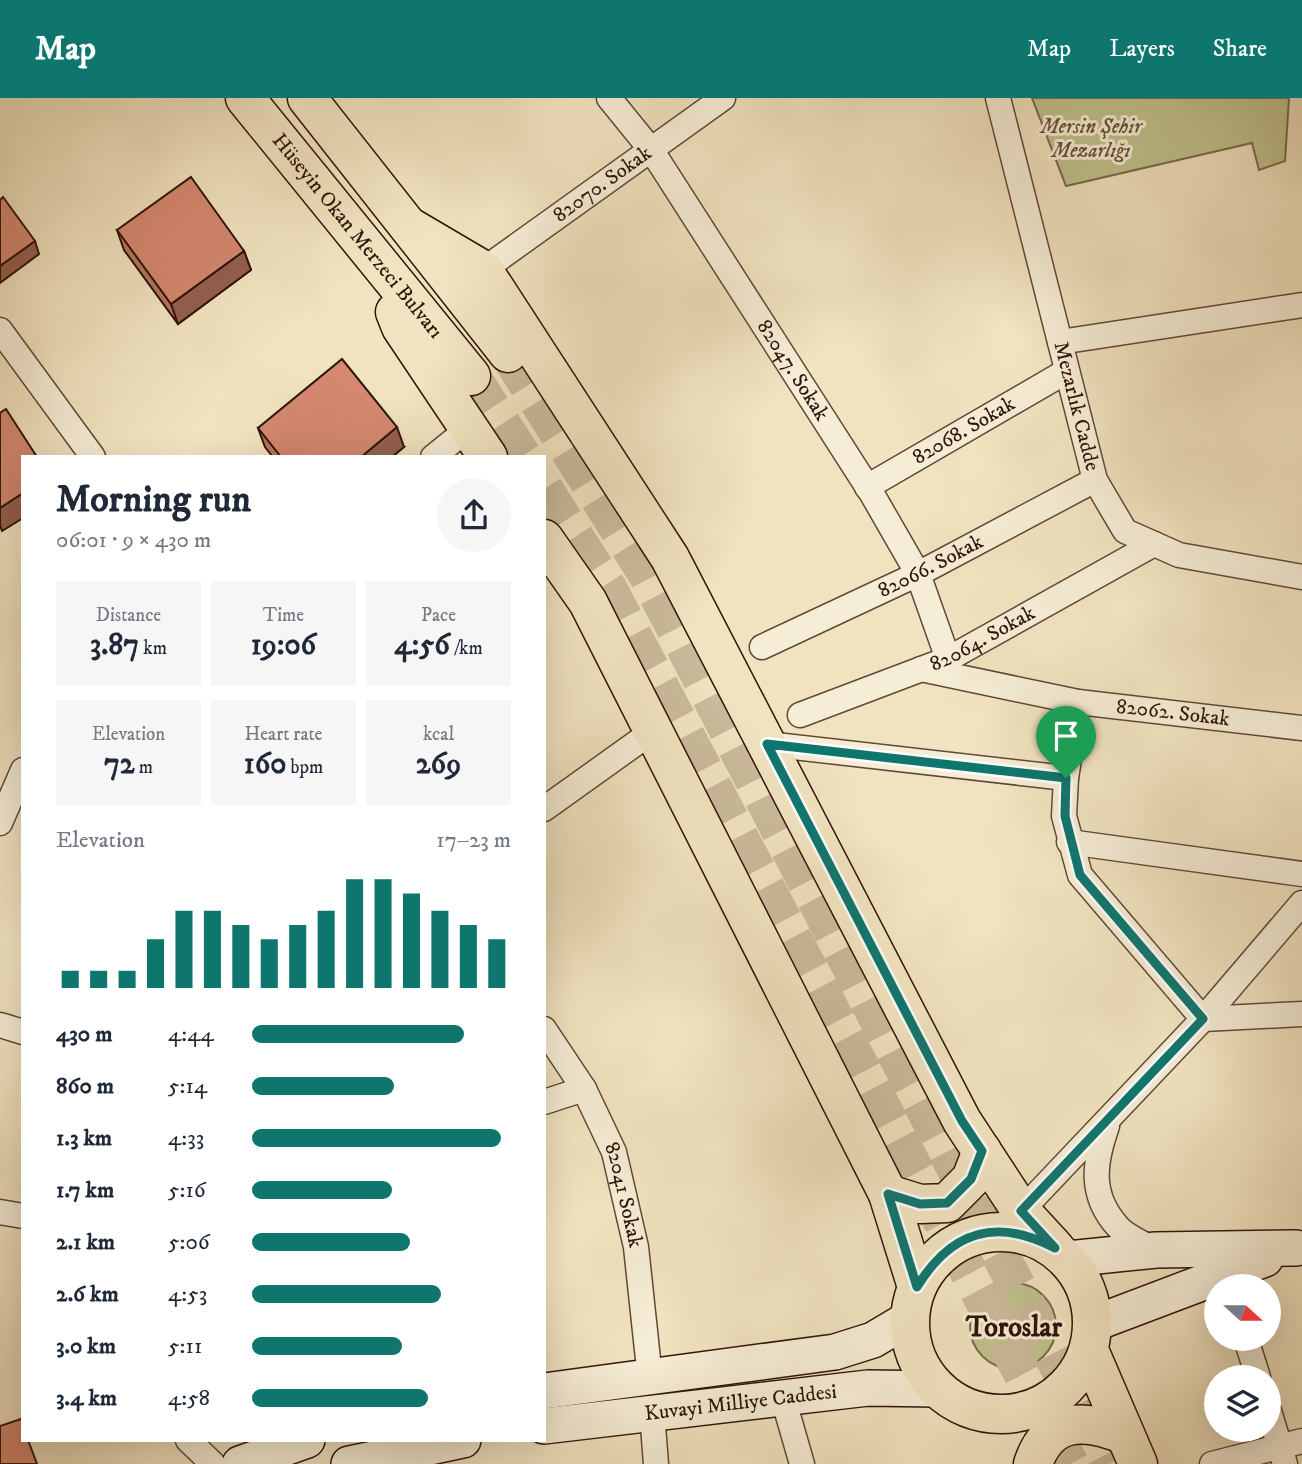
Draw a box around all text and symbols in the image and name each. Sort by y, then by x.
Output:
text: Map [35,29,96,70]
text: Map [1027,34,1071,64]
text: Layers [1109,34,1175,64]
text: Share [1213,34,1267,64]
park label: Mersin Şehir Mezarlığı [1038,114,1143,164]
street label: Hüseyin Okan Merzeci Bulvarı [266,128,448,344]
street label: 82070. Sokak [548,140,657,228]
street label: 82047. Sokak [751,315,835,426]
street label: Mezarlık Cadde [1047,339,1105,474]
street label: 82068. Sokak [908,391,1020,471]
text: Morning run [56,476,251,524]
button: share [437,478,511,552]
text: 06:01 · 9 × 430 m [56,526,211,555]
street label: 82066. Sokak [874,528,988,604]
street label: 82064. Sokak [926,600,1040,678]
text: Distance [96,604,161,627]
text: Time [263,604,304,627]
text: Pace [421,604,456,627]
text: 3.87 [90,627,139,664]
text: 19:06 [251,627,316,664]
text: 4:56 [394,627,450,664]
text: km [139,637,167,660]
text: /km [450,637,483,660]
street label: 82062. Sokak [1115,694,1232,733]
pin [1036,706,1096,778]
icon: arrive [1047,717,1085,755]
text: Elevation [92,723,165,746]
text: Heart rate [245,723,322,746]
text: kcal [423,723,454,746]
text: 72 [104,746,135,783]
text: 160 [244,746,286,783]
text: 269 [416,746,461,783]
text: m [135,756,153,779]
text: bpm [286,756,323,779]
text: Elevation [56,826,145,855]
text: 17–23 m [436,826,511,855]
text: 430 m [56,1020,112,1049]
text: 4:44 [168,1020,214,1049]
text: 860 m [56,1072,114,1101]
text: 5:14 [168,1072,207,1101]
text: 1.3 km [56,1124,112,1153]
text: 4:33 [168,1124,204,1153]
street label: 82041 Sokak [598,1138,649,1251]
text: 1.7 km [56,1176,114,1205]
text: 5:16 [168,1176,206,1205]
text: 2.1 km [56,1228,115,1257]
text: 5:06 [168,1228,210,1257]
north arrow [1204,1274,1281,1351]
map controls [1204,1274,1281,1442]
text: 2.6 km [56,1280,119,1309]
text: 4:53 [168,1280,207,1309]
district label: Toroslar [965,1310,1063,1345]
text: 3.0 km [56,1332,116,1361]
text: 5:11 [168,1332,202,1361]
button: layers [1204,1365,1281,1442]
street label: Kuvayi Milliye Caddesi [643,1379,838,1427]
text: 3.4 km [56,1384,117,1413]
text: 4:58 [168,1384,210,1413]

